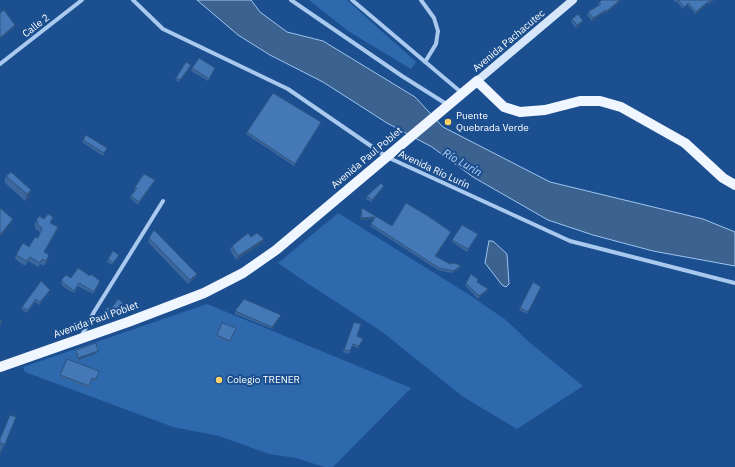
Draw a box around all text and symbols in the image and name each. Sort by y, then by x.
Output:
street label: Avenida Pachacutec [471,7,547,75]
street label: Calle 2 [20,12,52,40]
place label: Puente Quebrada Verde [456,110,529,134]
marker: Puente Quebrada Verde [443,117,453,127]
street label: Avenida Paul Poblet [329,125,405,191]
water label: Río Lurín [440,147,484,179]
street label: Avenida Río Lurín [396,148,472,192]
street label: Avenida Paul Poblet [52,299,140,341]
place label: Colegio TRENER [227,374,300,386]
marker: Colegio TRENER [214,375,224,385]

